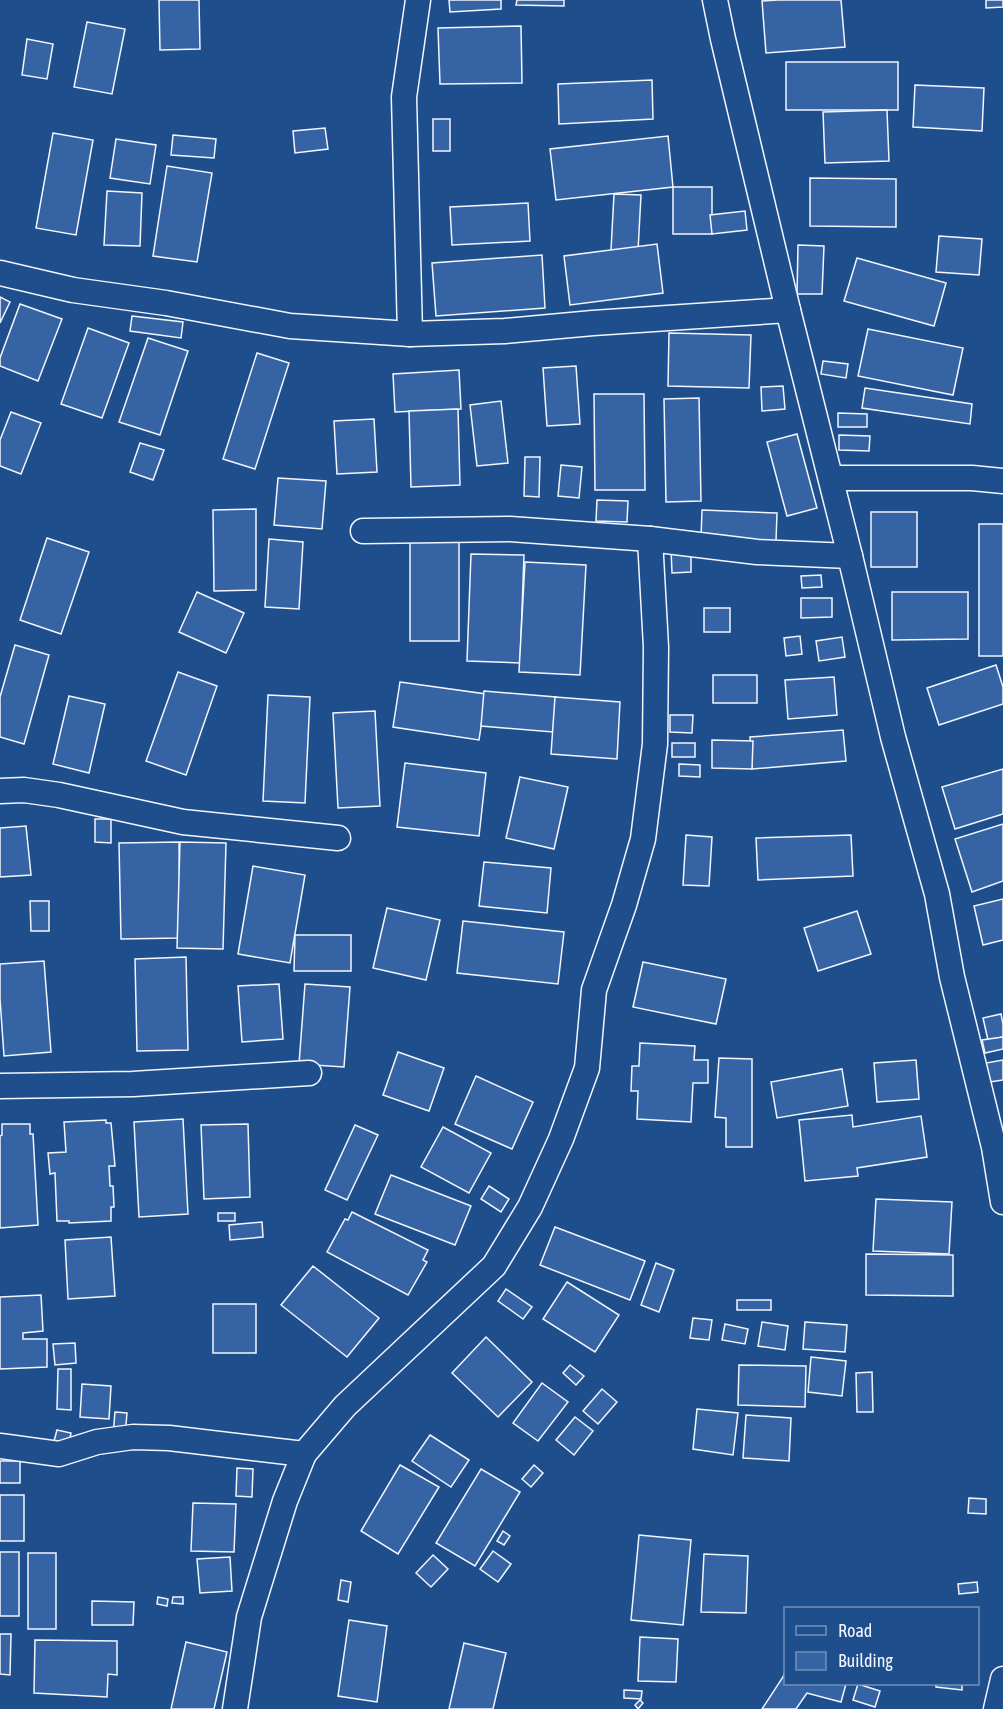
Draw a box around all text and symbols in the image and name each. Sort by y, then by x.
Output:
legend [784,1607,979,1685]
text: Road [838,1620,872,1641]
text: Building [838,1650,893,1671]

